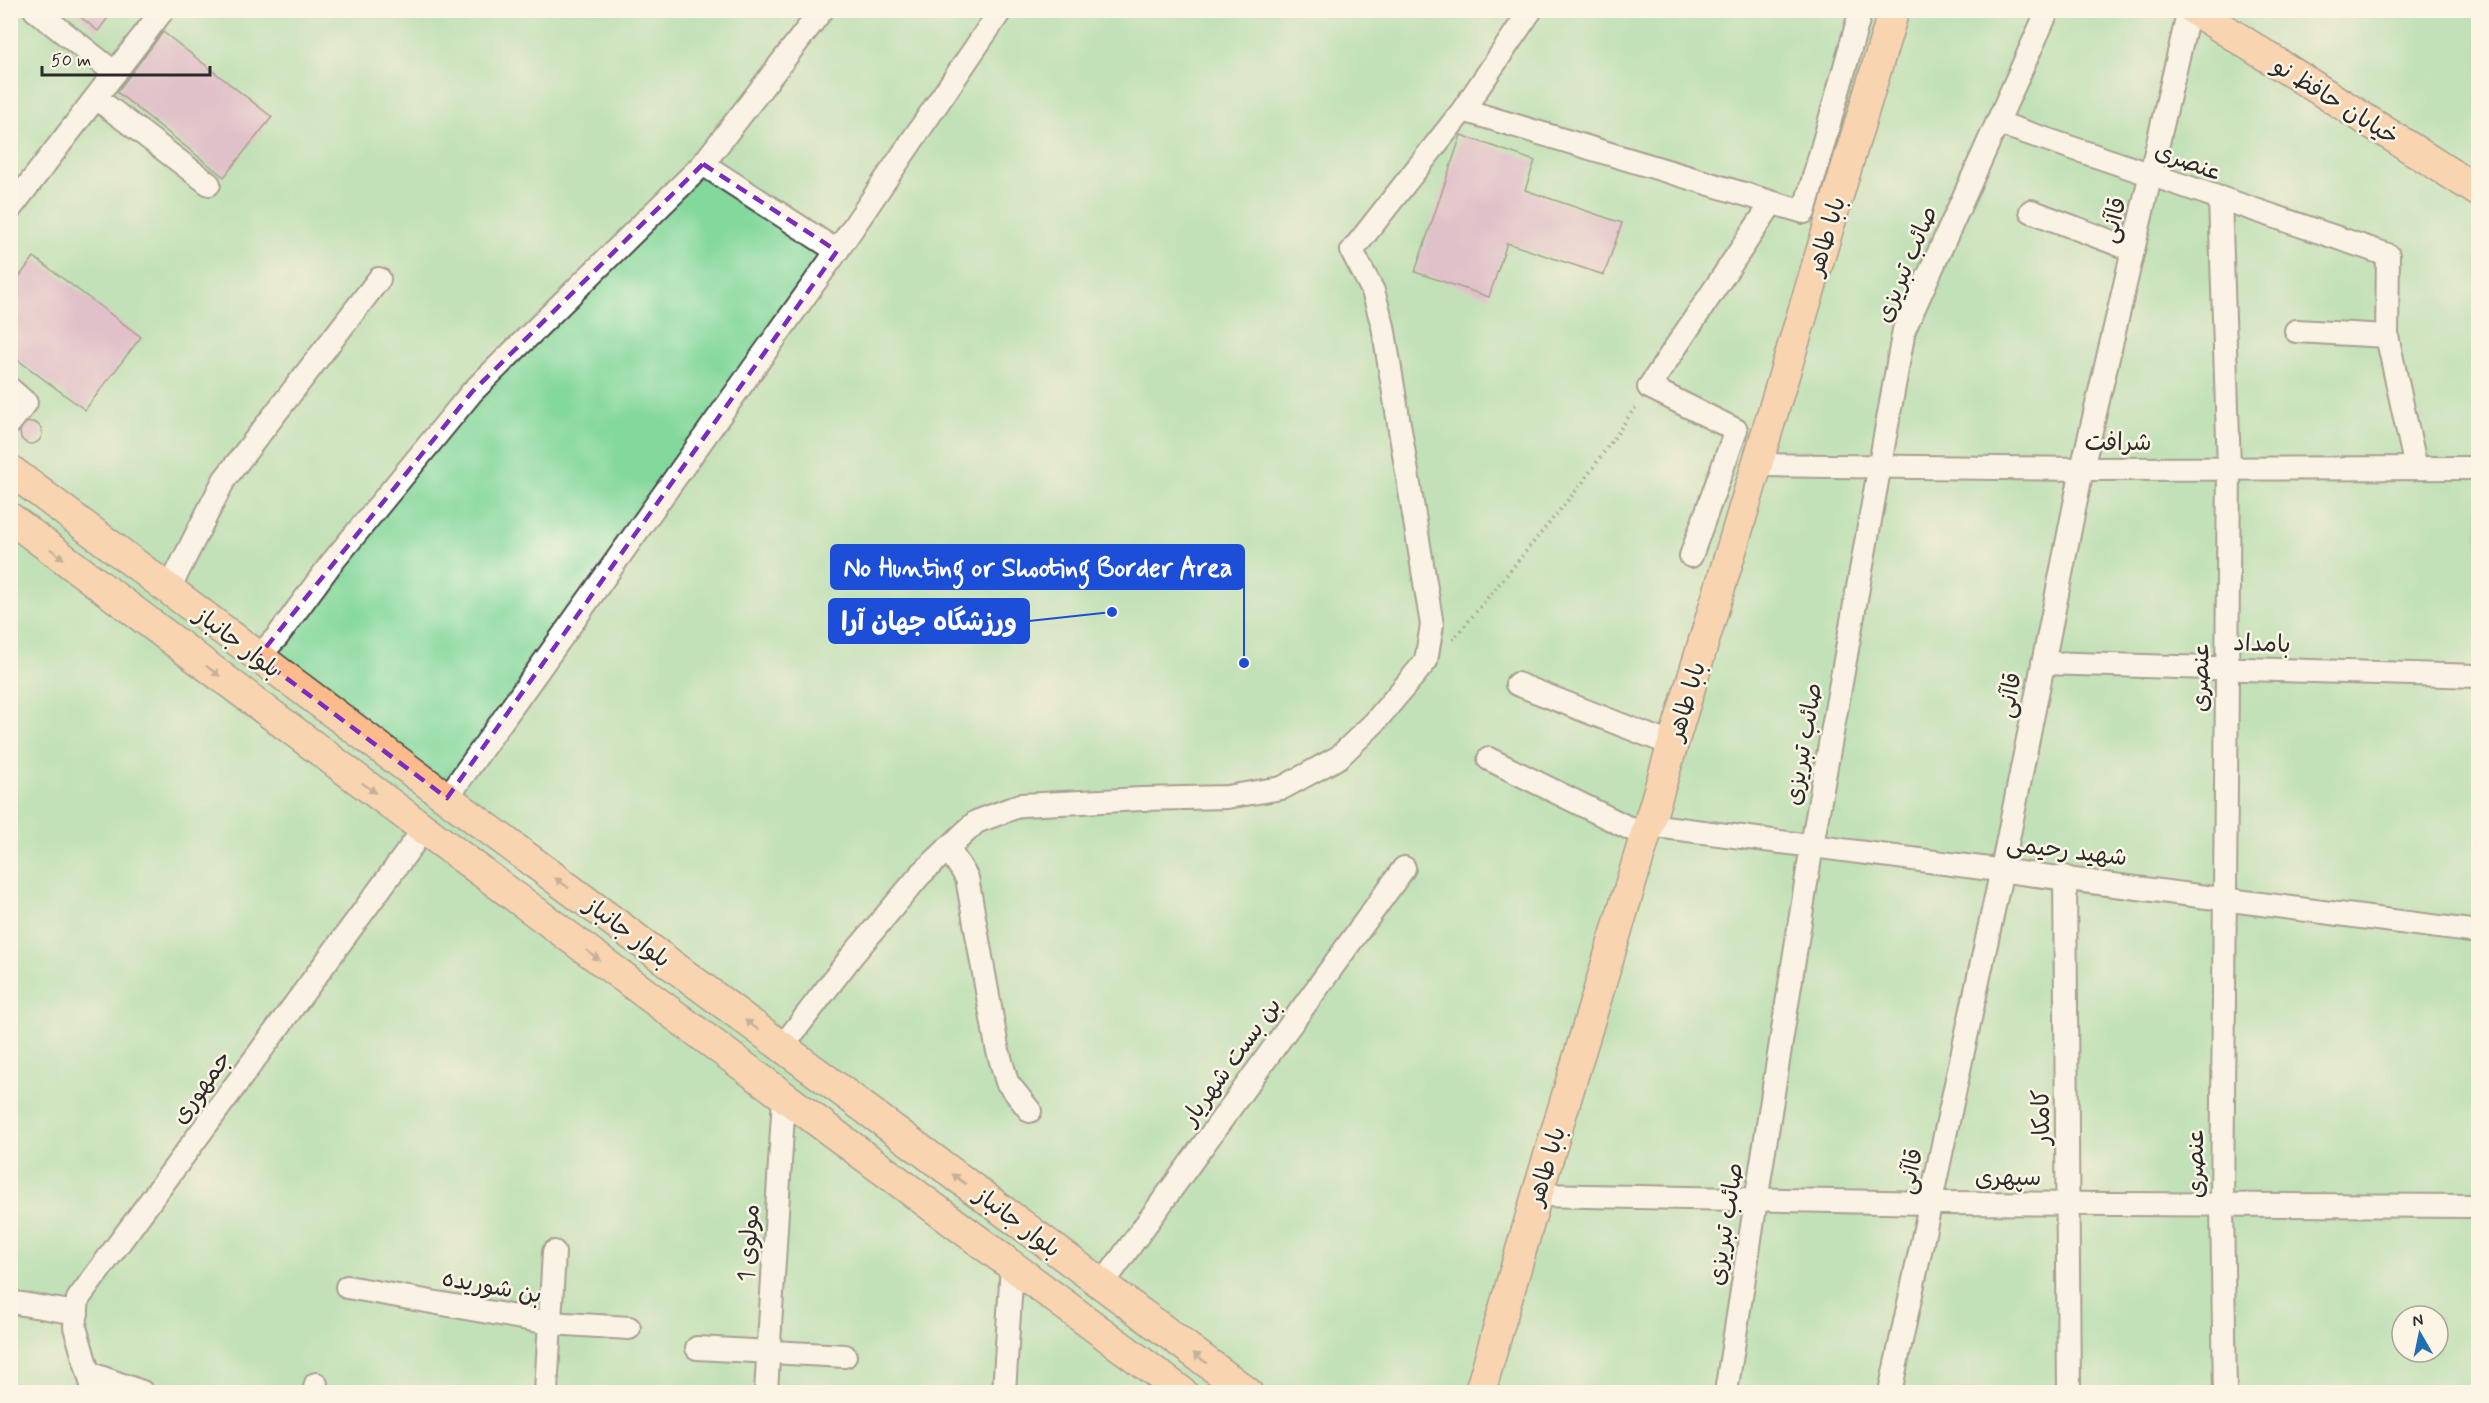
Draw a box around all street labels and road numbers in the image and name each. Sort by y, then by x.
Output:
street label: خیابان حافظ نو [2265,50,2404,153]
street label: عنصری [2150,136,2225,189]
street label: بابا طاهر [1800,193,1854,282]
street label: قاآنی [2094,194,2135,246]
street label: صائب تبریزی [1869,201,1946,328]
street label: شرافت [2084,428,2152,459]
street label: بلوار جانباز [186,600,286,686]
street label: بامداد [2233,628,2291,661]
street label: عنصری [2185,644,2218,713]
street label: بابا طاهر [1660,658,1714,747]
street label: قاآنی [1991,670,2030,721]
street label: صائب تبریزی [1778,680,1831,808]
street label: شهید رحیمی [2005,829,2129,874]
street label: بلوار جانباز [576,890,676,976]
street label: بن بست شهریار [1174,992,1289,1134]
street label: جمهوری [165,1045,239,1131]
street label: کامکار [2027,1089,2059,1147]
street label: بابا طاهر [1520,1123,1574,1212]
street label: عنصری [2181,1130,2212,1198]
street label: قاآنی [1892,1146,1931,1197]
street label: صائب تبریزی [1701,1161,1751,1288]
street label: سپهری [1975,1163,2041,1194]
street label: بلوار جانباز [966,1180,1066,1266]
street label: مولوی 1 [731,1203,768,1283]
street label: بن شوریده [439,1263,544,1311]

